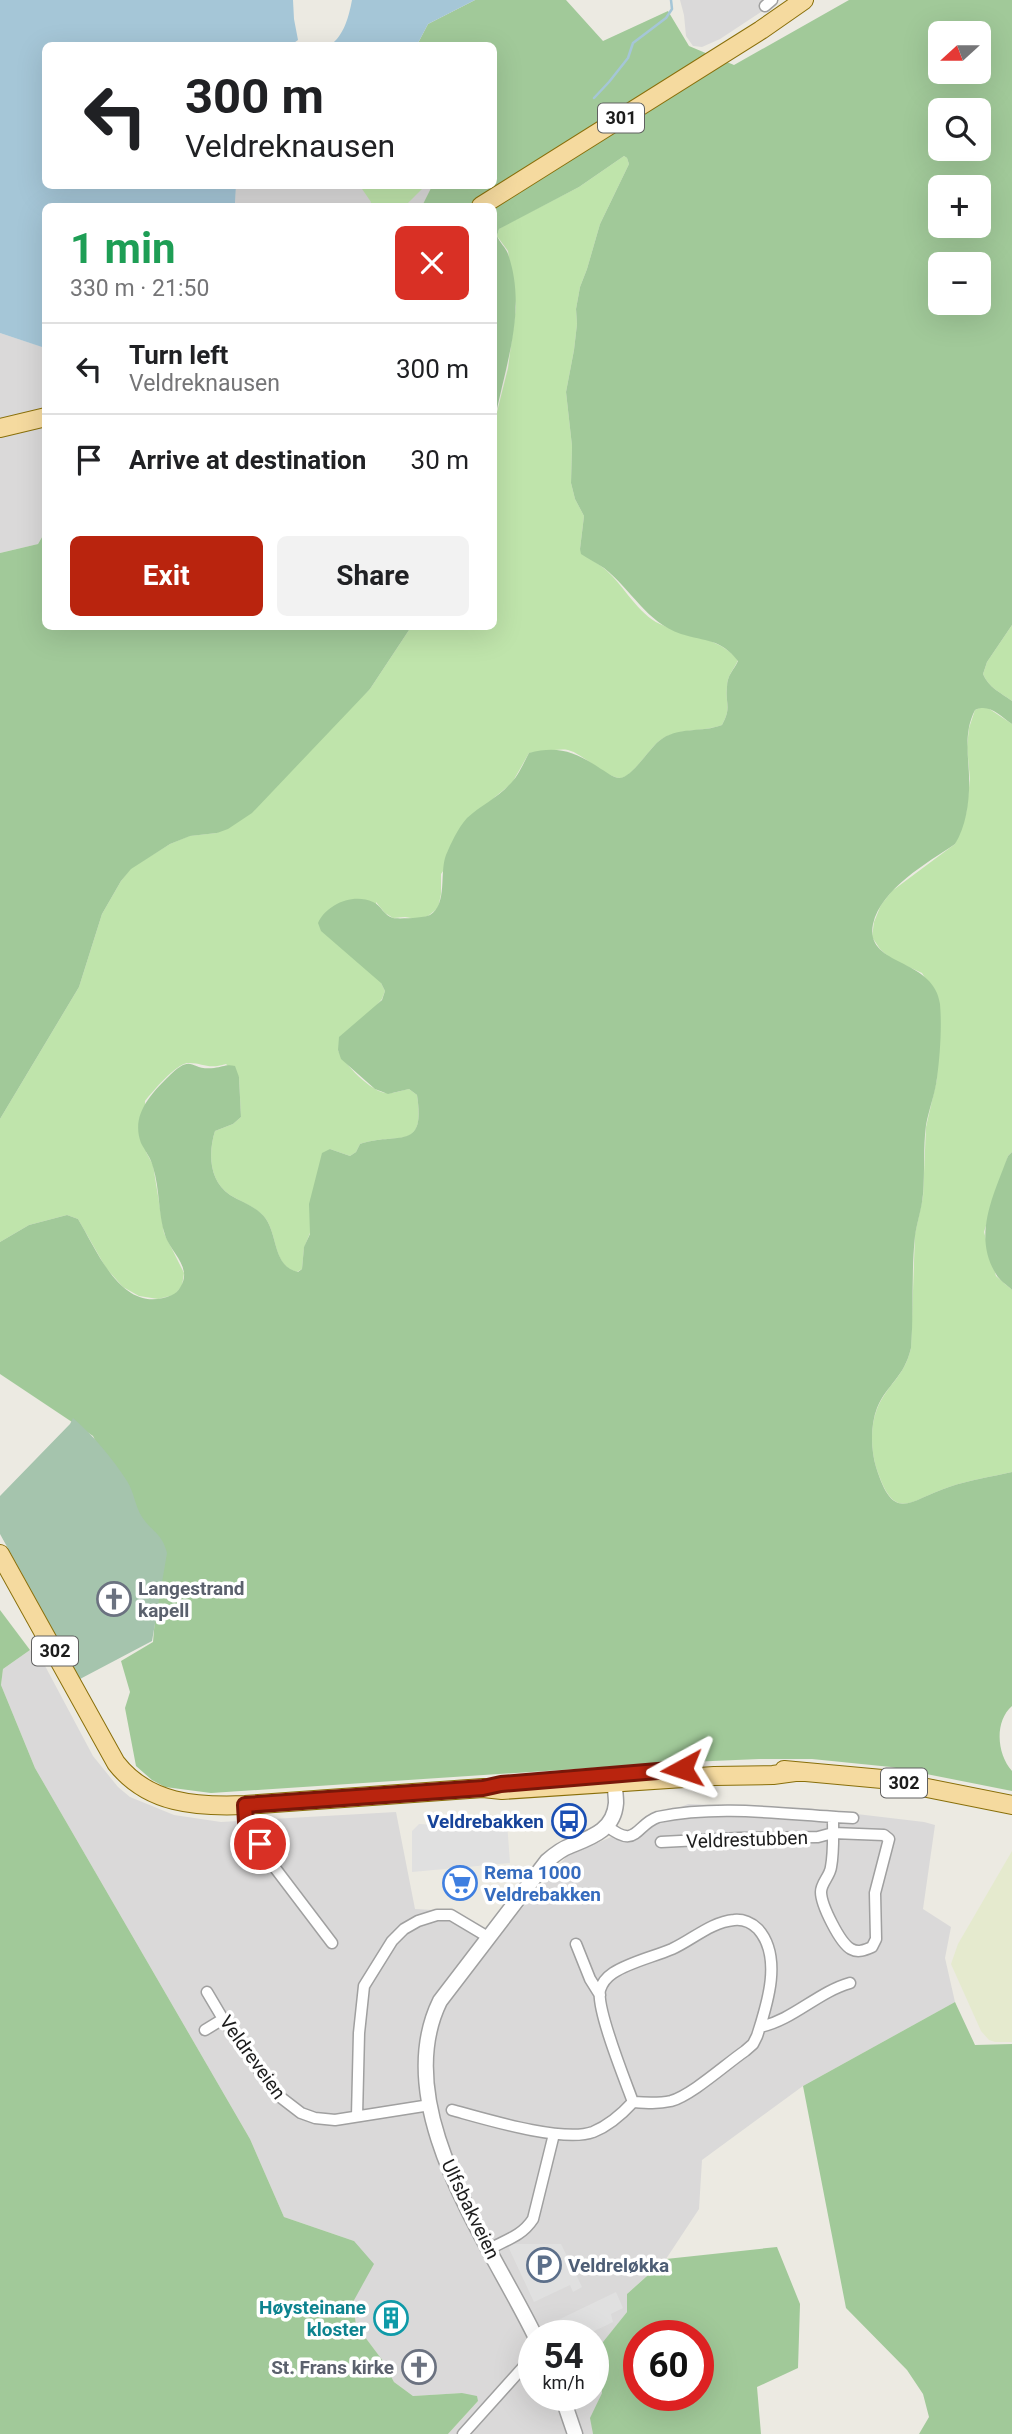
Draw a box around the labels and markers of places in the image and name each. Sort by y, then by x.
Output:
place label: Langestrand kapell [138,1577,245,1622]
church icon: Langestrand kapell [95,1580,133,1618]
bus stop icon: Veldrebakken [550,1802,588,1840]
place label: Veldrebakken [427,1810,544,1833]
pin [230,1814,290,1874]
place label: Rema 1000 Veldrebakken [484,1861,601,1906]
supermarket icon: Rema 1000 Veldrebakken [441,1864,479,1902]
parking icon: Veldreløkka [525,2246,563,2284]
place label: Veldreløkka [568,2254,669,2277]
place label: Høysteinane kloster [259,2296,366,2341]
building icon: Høysteinane kloster [372,2299,410,2337]
church icon: St. Frans kirke [400,2348,438,2386]
place label: St. Frans kirke [271,2356,394,2379]

